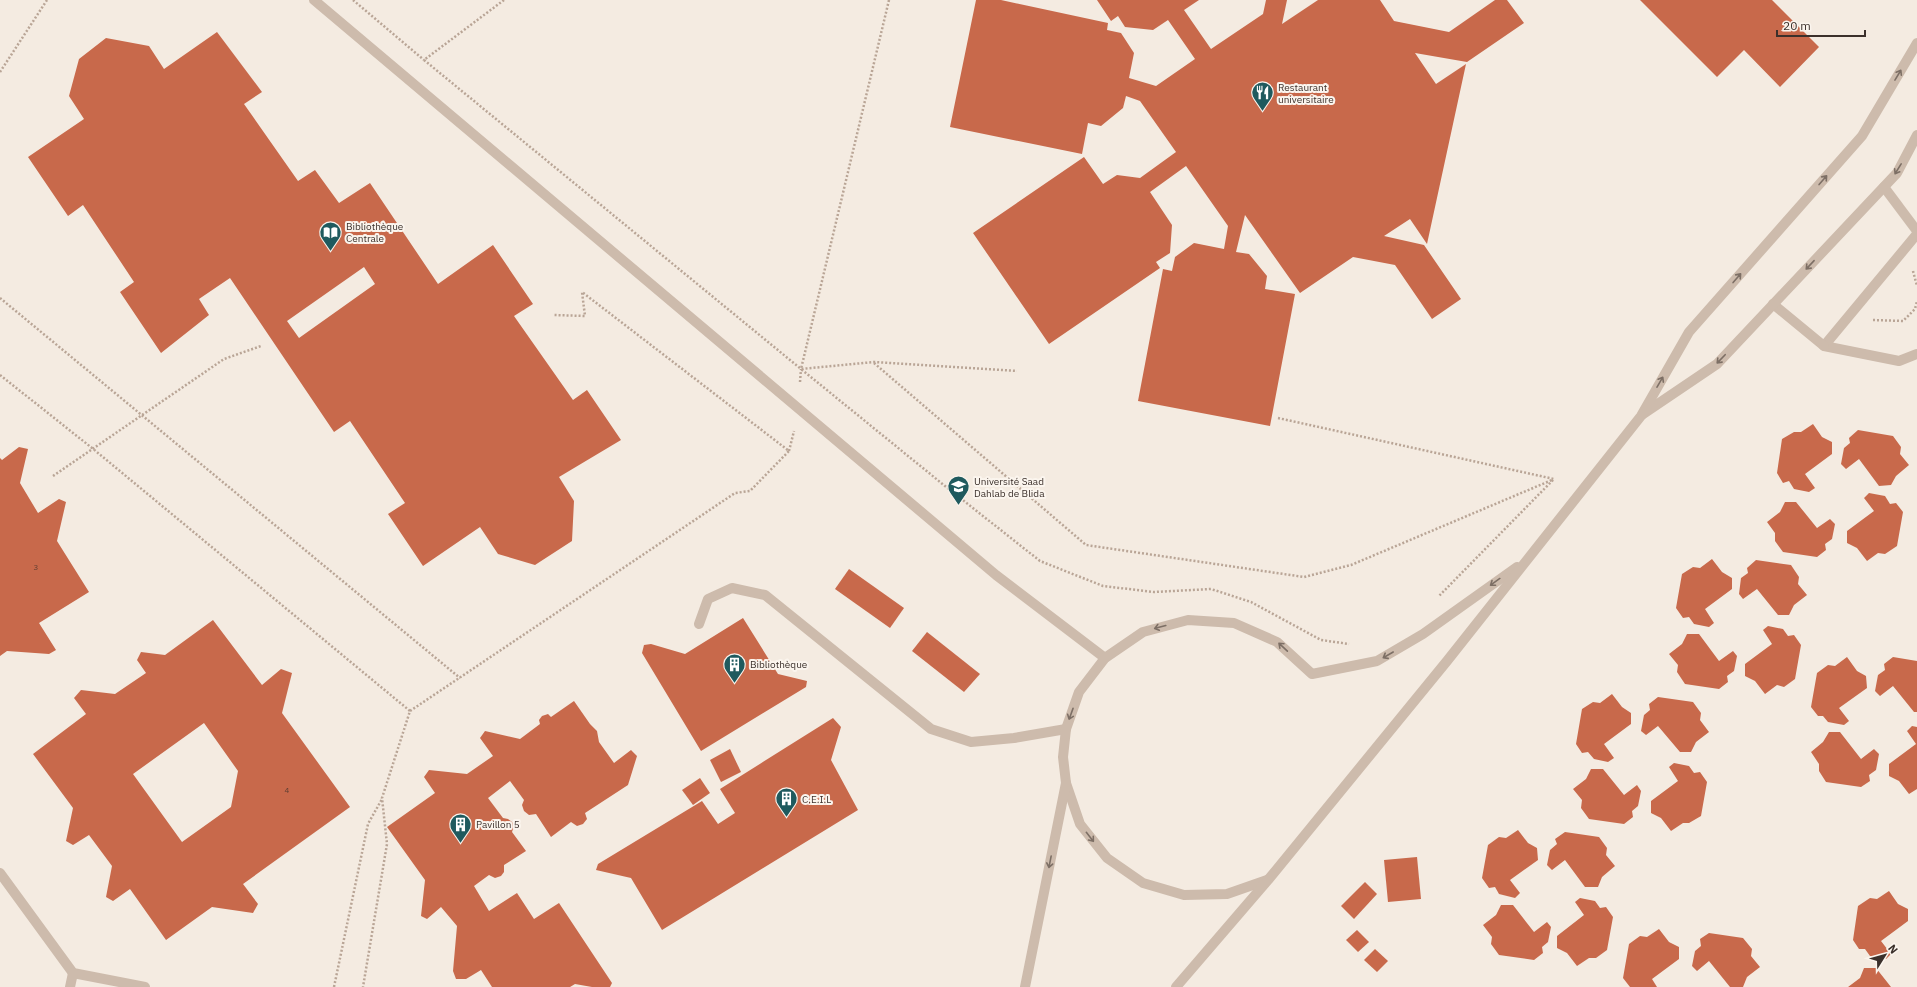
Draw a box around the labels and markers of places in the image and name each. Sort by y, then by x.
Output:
restaurant icon: Restaurant universitaire [1250,80,1276,113]
place label: Restaurant universitaire [1278,81,1334,106]
library icon: Bibliothèque Centrale [317,219,343,252]
place label: Bibliothèque Centrale [346,220,404,245]
school or university icon: Université Saad Dahlab de Blida [945,474,971,507]
place label: Université Saad Dahlab de Blida [974,475,1045,500]
building icon: Bibliothèque [721,651,747,684]
place label: Bibliothèque [750,658,808,671]
building icon: C.E.I.L [773,786,799,819]
place label: C.E.I.L [802,793,831,806]
building icon: Pavillon 5 [447,811,473,844]
place label: Pavillon 5 [476,818,520,831]

